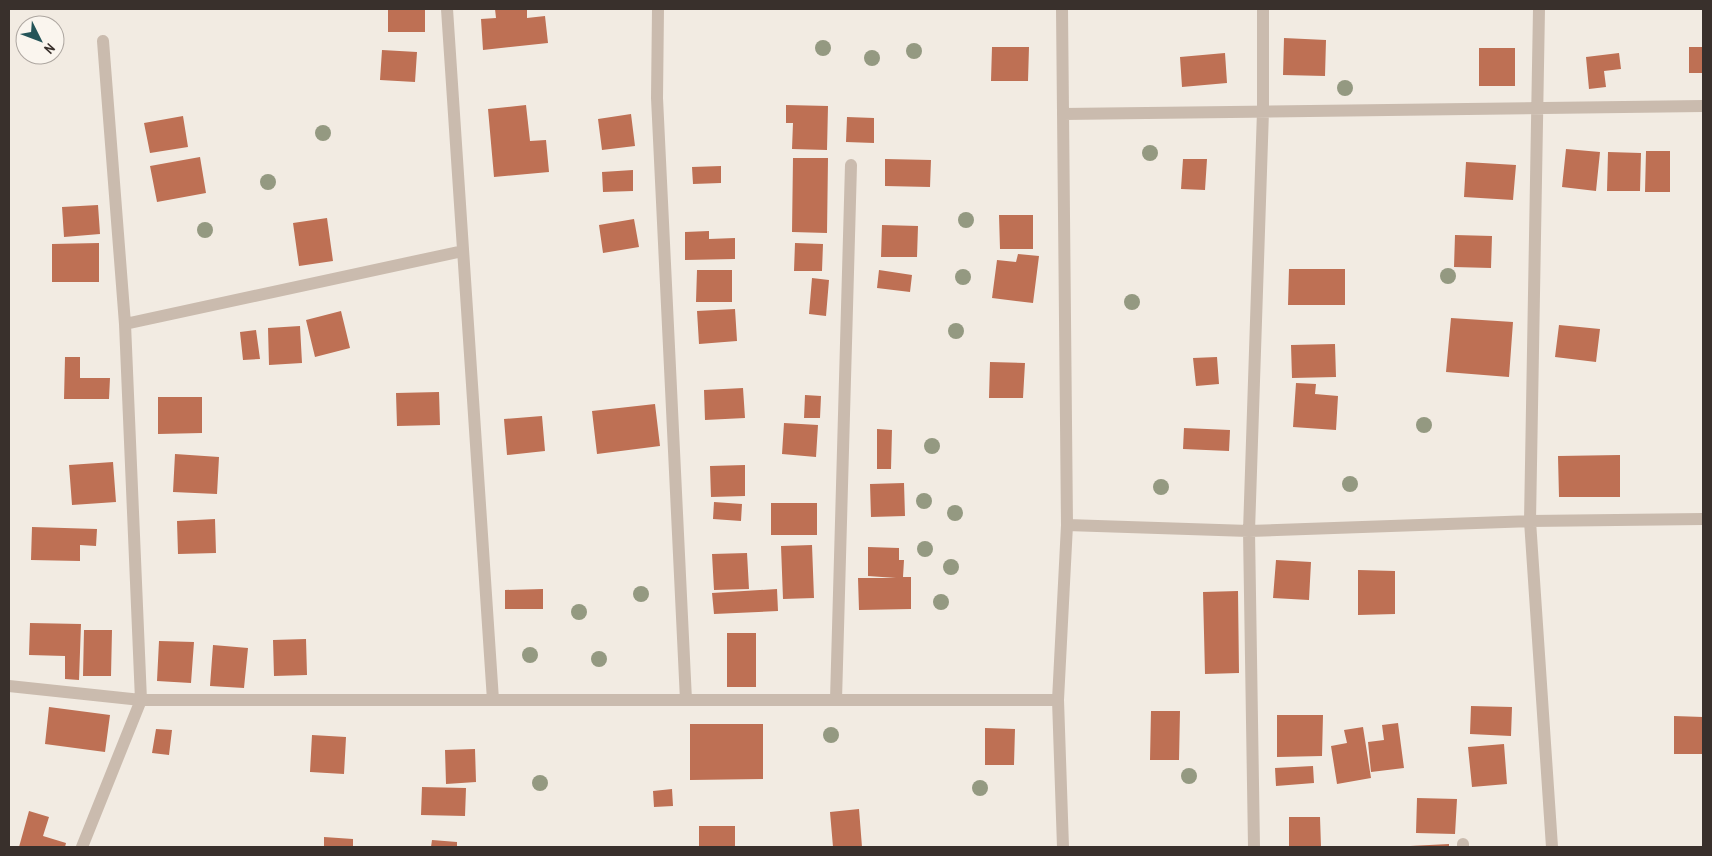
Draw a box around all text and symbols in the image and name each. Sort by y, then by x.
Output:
north arrow [15,15,65,65]
text: N [40,40,59,58]

